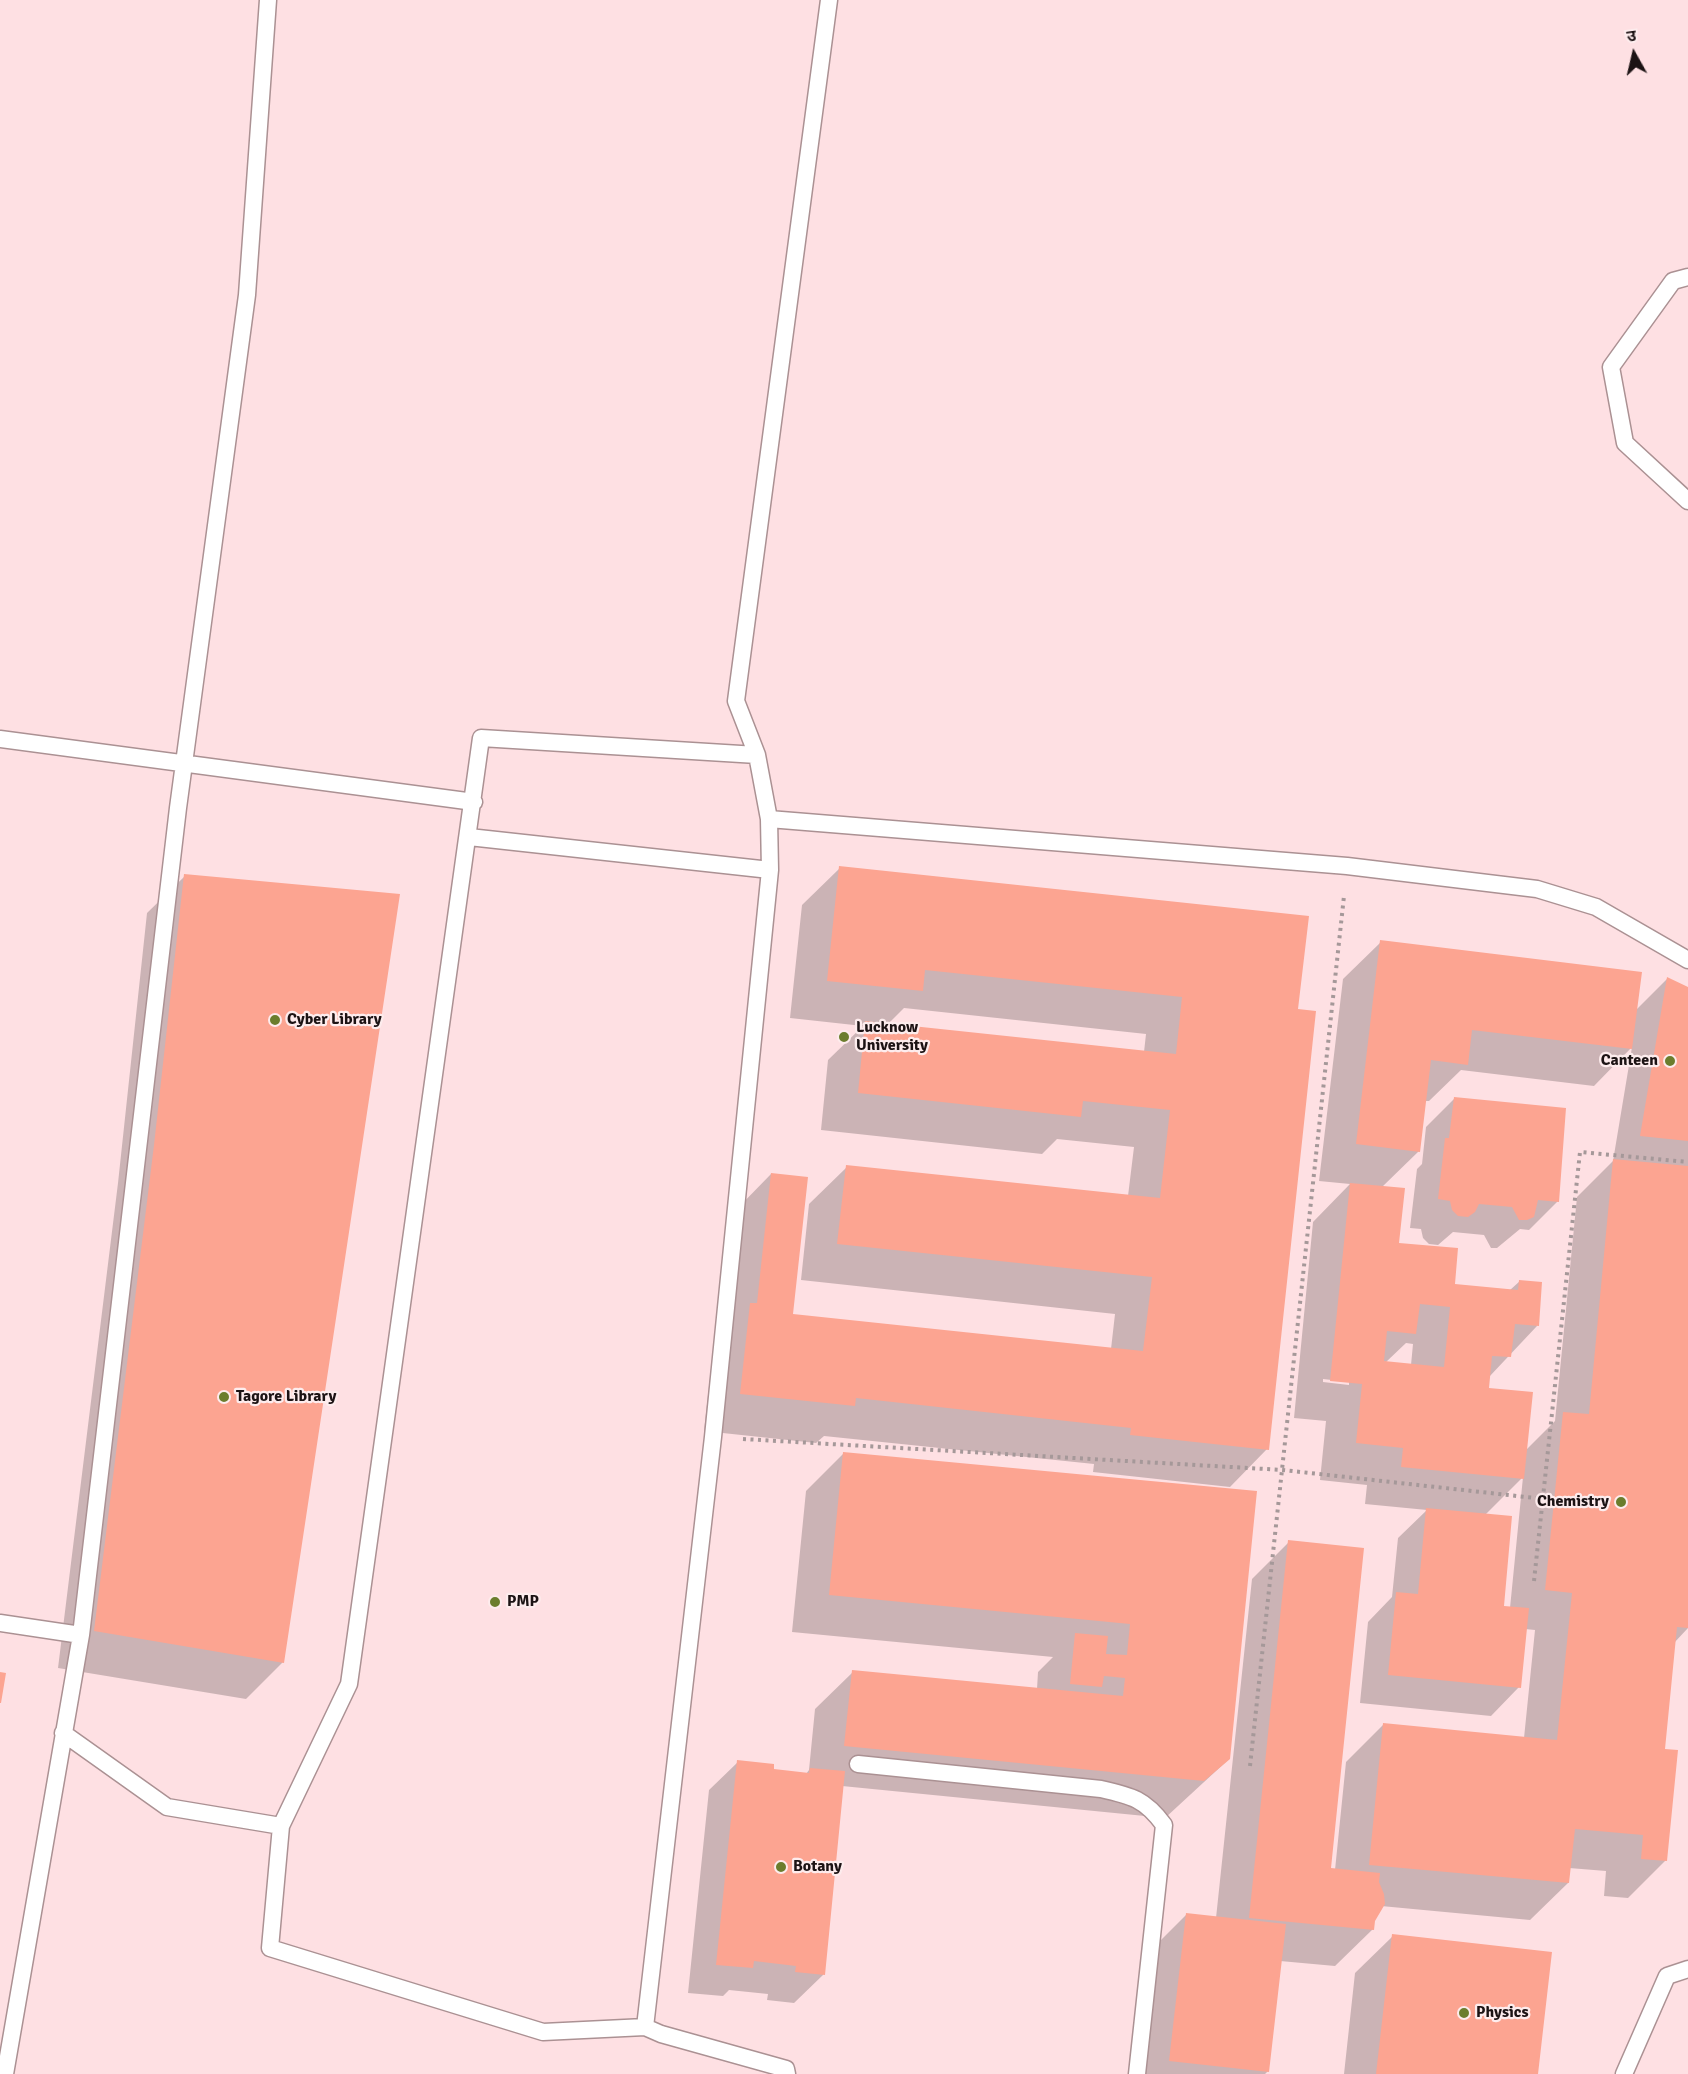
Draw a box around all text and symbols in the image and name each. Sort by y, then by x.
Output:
north arrow [1604,24,1664,84]
text: उ [1625,26,1638,47]
place label: Cyber Library [287,1010,382,1030]
marker: Cyber Library [268,1013,282,1027]
place label: Lucknow University [856,1018,928,1056]
marker: Lucknow University [837,1030,851,1044]
place label: Canteen [1601,1051,1658,1071]
marker: Canteen [1663,1054,1677,1068]
place label: Tagore Library [236,1387,336,1407]
marker: Tagore Library [217,1390,231,1404]
place label: Chemistry [1537,1492,1609,1512]
marker: Chemistry [1614,1495,1628,1509]
place label: PMP [507,1592,539,1612]
marker: PMP [488,1595,502,1609]
place label: Botany [793,1857,842,1877]
marker: Botany [774,1860,788,1874]
place label: Physics [1476,2003,1528,2023]
marker: Physics [1457,2006,1471,2020]

